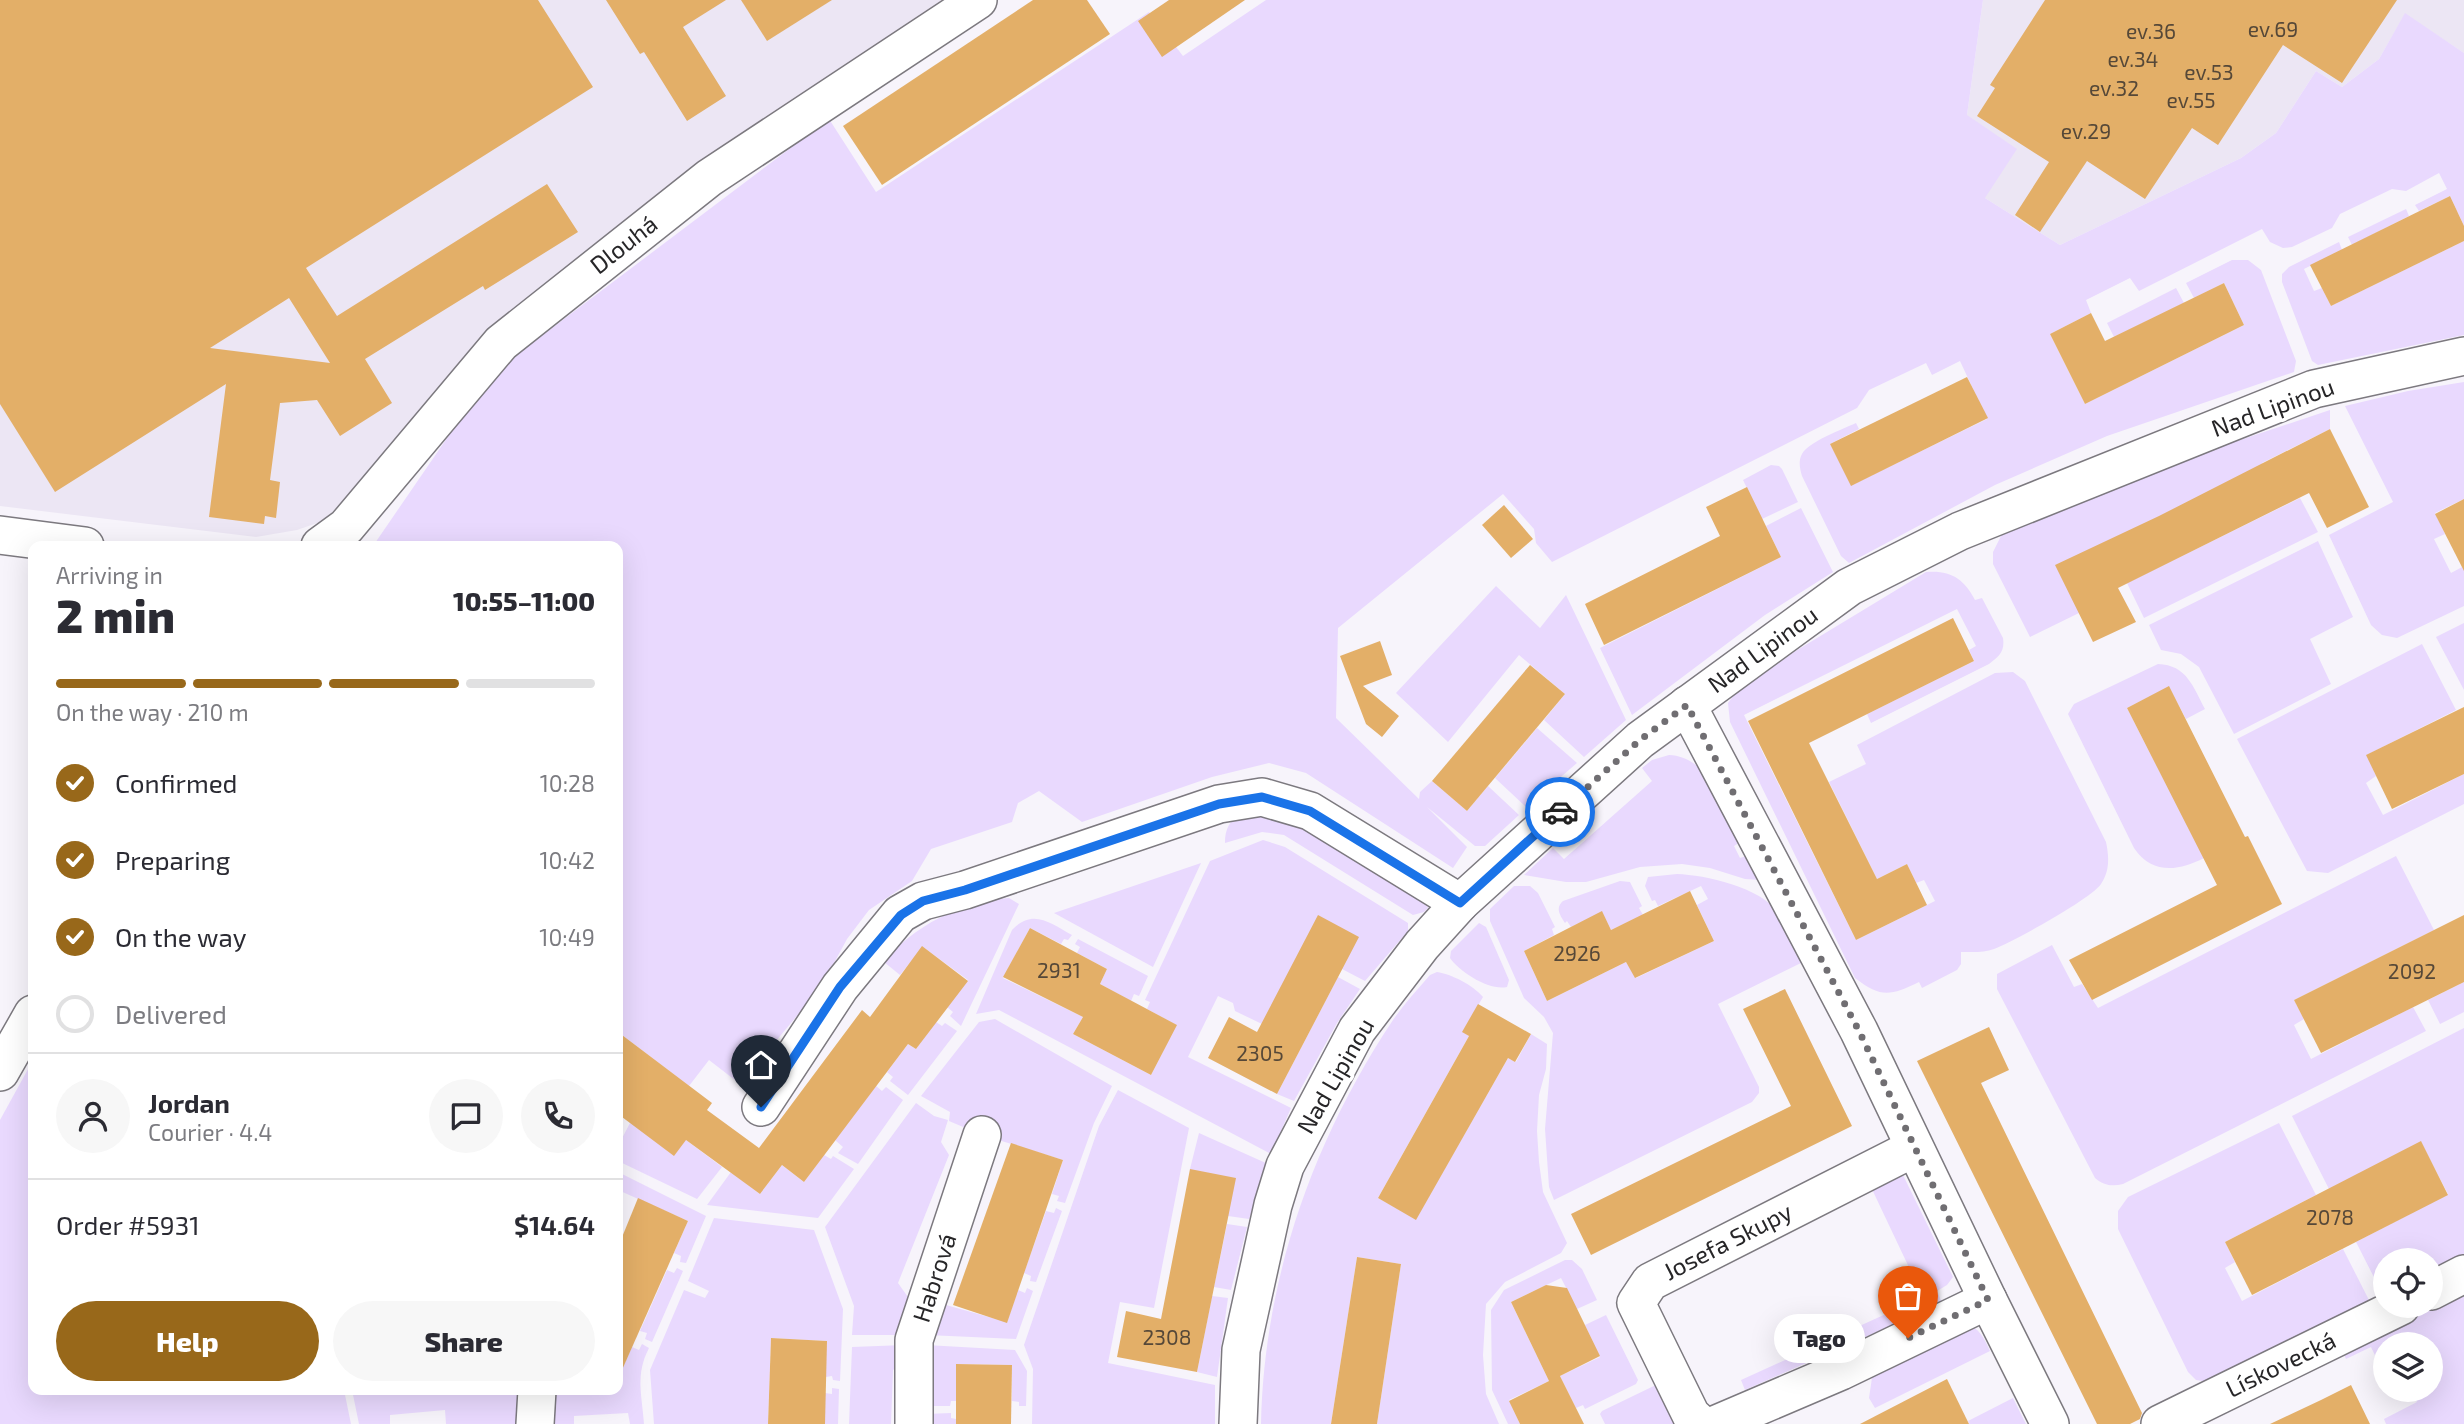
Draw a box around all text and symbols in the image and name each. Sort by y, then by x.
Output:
house number: ev.69 [2248,16,2298,41]
house number: ev.36 [2126,18,2176,43]
house number: ev.34 [2107,46,2159,71]
house number: ev.53 [2184,59,2234,84]
house number: ev.32 [2089,75,2139,100]
house number: ev.55 [2167,87,2216,112]
house number: ev.29 [2061,118,2111,143]
street label: Dlouhá [584,209,663,279]
street label: Nad Lipinou [2207,371,2338,442]
text: Arriving in [56,561,163,589]
text: 10:55–11:00 [453,585,595,616]
text: 2 min [56,587,175,642]
street label: Nad Lipinou [1702,599,1823,698]
text: On the way · 210 m [56,698,249,726]
icon: check [56,764,94,802]
text: Confirmed [115,767,238,798]
text: 10:28 [540,769,595,797]
courier [1525,777,1595,847]
icon: car [1541,793,1579,831]
icon: check [56,841,94,879]
text: Preparing [115,844,230,875]
text: 10:42 [539,846,595,874]
icon: check [56,918,94,956]
text: On the way [115,921,246,952]
text: 10:49 [539,923,595,951]
house number: 2926 [1553,940,1601,965]
house number: 2931 [1037,957,1081,982]
house number: 2092 [2388,958,2436,983]
text: Delivered [115,998,227,1029]
street label: Nad Lipinou [1290,1012,1379,1138]
pin [731,1035,791,1107]
house number: 2305 [1236,1040,1284,1065]
icon: home [742,1046,780,1084]
button: person [56,1079,130,1153]
button: chat [429,1079,503,1153]
button: phone [521,1079,595,1153]
text: Jordan [148,1087,230,1118]
text: Courier · 4.4 [148,1118,272,1146]
street label: Josefa Skupy [1658,1196,1797,1285]
house number: 2078 [2306,1204,2354,1229]
text: Order #5931 [56,1209,200,1240]
text: $14.64 [514,1209,595,1240]
street label: Habrová [906,1230,961,1326]
map controls [2373,1248,2443,1402]
button: locate [2373,1248,2443,1318]
pin [1878,1266,1938,1338]
icon: bag [1889,1277,1927,1315]
button: Help [56,1301,319,1381]
button: Share [333,1301,595,1381]
callout: Tago [1775,1314,1866,1362]
house number: 2308 [1143,1324,1191,1349]
text: Tago [1793,1324,1846,1352]
street label: Lískovecká [2221,1325,2340,1403]
button: layers [2373,1332,2443,1402]

